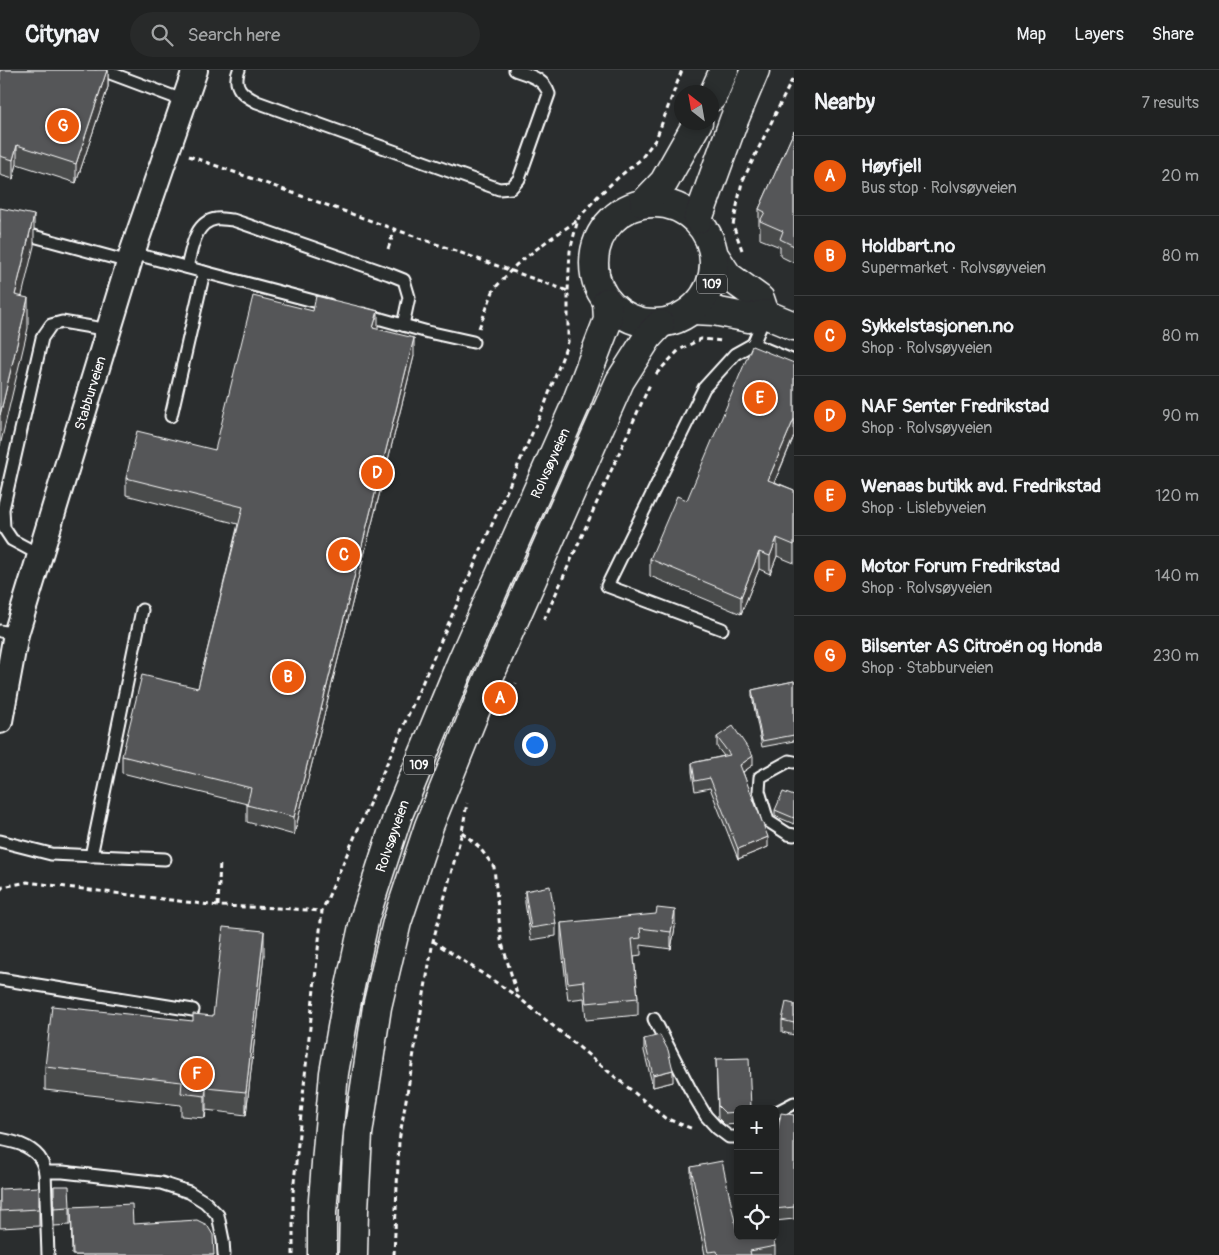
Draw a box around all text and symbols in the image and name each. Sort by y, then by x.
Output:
search box [130,12,480,57]
text: Citynav [25,20,100,49]
icon: search [148,21,176,49]
text: Search here [188,23,280,47]
text: Map [1017,23,1046,46]
text: Layers [1074,23,1124,46]
text: Share [1152,23,1194,46]
north arrow [674,85,719,130]
text: Nearby [814,89,875,116]
text: 7 results [1141,93,1199,113]
pin: G [47,107,79,145]
text: Høyfjell [861,154,922,178]
text: A [825,166,835,186]
text: 20 m [1161,166,1199,186]
text: Bus stop · Rolvsøyveien [861,178,1017,198]
text: Holdbart.no [861,234,955,258]
text: B [825,246,835,266]
text: 80 m [1162,246,1199,266]
text: Supermarket · Rolvsøyveien [861,258,1046,278]
road number: 109 [697,274,727,293]
text: Sykkelstasjonen.no [861,314,1014,338]
text: C [825,326,835,346]
text: 80 m [1162,326,1199,346]
text: Shop · Rolvsøyveien [861,338,992,358]
street label: Stabburveien [71,354,110,432]
pin: E [744,379,776,417]
text: NAF Senter Fredrikstad [861,394,1049,418]
text: D [825,406,835,426]
text: 90 m [1162,406,1199,426]
text: Shop · Rolvsøyveien [861,418,992,438]
street label: Rolvsøyveien [527,425,574,501]
pin: D [361,454,393,492]
text: Wenaas butikk avd. Fredrikstad [861,474,1101,498]
text: E [826,486,834,506]
text: 120 m [1155,486,1199,506]
text: Shop · Lislebyveien [861,498,986,518]
pin: C [328,536,360,574]
text: Motor Forum Fredrikstad [861,554,1060,578]
text: F [825,566,835,586]
text: 140 m [1155,566,1199,586]
text: Shop · Rolvsøyveien [861,578,992,598]
text: Bilsenter AS Citroën og Honda [861,634,1102,658]
text: G [825,646,835,666]
text: 230 m [1153,646,1199,666]
pin: B [272,658,304,696]
text: Shop · Stabburveien [861,658,994,678]
pin: A [484,679,516,717]
your location [522,732,548,758]
road number: 109 [404,756,434,774]
street label: Rolvsøyveien [372,798,413,875]
pin: F [181,1055,213,1093]
map controls [734,1105,779,1240]
button: + [734,1105,779,1150]
button: − [734,1150,779,1195]
button: locate [734,1195,779,1240]

